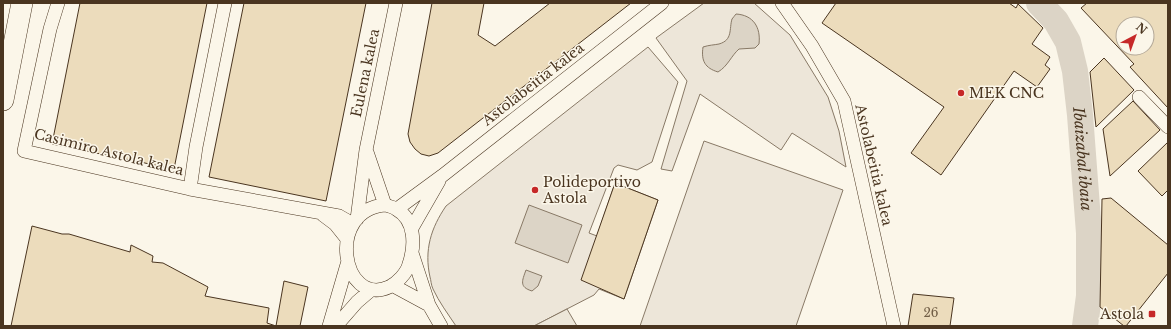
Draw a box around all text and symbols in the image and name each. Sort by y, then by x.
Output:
north arrow [1115,16,1155,56]
text: N [1133,20,1151,38]
street label: Eulena kalea [347,27,383,119]
street label: Astolabeitia kalea [478,39,588,130]
place label: MEK CNC [969,84,1044,102]
marker: MEK CNC [956,88,966,98]
street label: Astolabeitia kalea [851,101,897,228]
water label: Ibaizabal ibaia [1070,105,1097,211]
street label: Casimiro Astola kalea [32,125,186,179]
place label: Polideportivo Astola [542,173,641,207]
marker: Polideportivo Astola [530,185,540,195]
house number: 26 [923,305,939,320]
place label: Astola [1099,305,1144,323]
marker: Astola [1147,309,1157,319]

